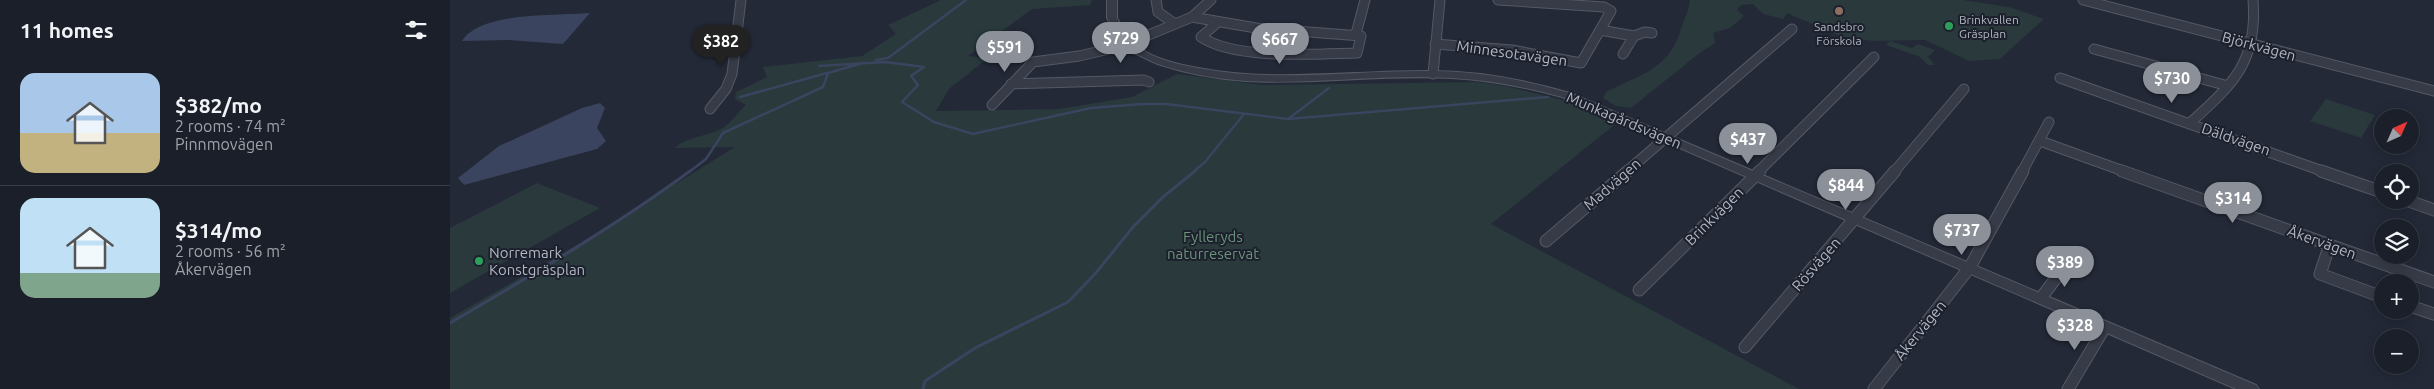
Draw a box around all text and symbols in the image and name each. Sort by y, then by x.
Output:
marker: Sandsbro Förskola [1833,5,1845,17]
place label: Brinkvallen Gräsplan [1959,13,2019,40]
icon: filters [402,16,430,44]
text: 11 homes [20,18,114,42]
place label: Sandsbro Förskola [1814,20,1864,47]
marker: Brinkvallen Gräsplan [1943,20,1955,32]
pin: $729 [1091,22,1151,64]
pin: $667 [1250,22,1310,65]
pin: $382 [691,24,751,67]
street label: Björkvägen [2220,28,2298,64]
text: $729 [1103,29,1139,47]
pin: $591 [975,30,1035,73]
text: $667 [1262,30,1298,48]
text: $382 [703,32,739,50]
street label: Minnesotavägen [1456,37,1568,69]
text: $591 [987,38,1023,56]
pin: $730 [2142,62,2202,104]
text: $730 [2154,69,2190,87]
street label: Munkagårdsvägen [1564,88,1684,152]
icon: home [60,93,120,153]
text: $382/mo [175,93,262,117]
north arrow [2374,109,2419,154]
map controls [2374,109,2419,374]
text: 2 rooms · 74 m² [175,117,286,135]
street label: Däldvägen [2199,119,2273,159]
pin: $437 [1718,122,1778,165]
text: $437 [1730,130,1766,148]
text: Pinnmovägen [175,135,273,153]
street label: Madvägen [1580,155,1644,213]
button: locate [2374,164,2419,209]
pin: $844 [1816,168,1876,211]
text: $844 [1828,176,1864,194]
pin: $314 [2203,182,2263,224]
street label: Brinkvägen [1681,183,1747,249]
text: $314 [2215,189,2251,207]
pin: $737 [1932,214,1992,256]
icon: home [60,218,120,278]
text: $314/mo [175,218,262,242]
button: layers [2374,219,2419,264]
text: $737 [1944,221,1980,239]
street label: Åkervägen [2285,222,2359,262]
park label: Fylleryds naturreservat [1167,228,1259,262]
street label: Rösvägen [1788,234,1844,294]
text: 2 rooms · 56 m² [175,242,286,260]
place label: Norremark Konstgräsplan [489,244,585,278]
pin: $389 [2035,246,2095,288]
text: $389 [2047,253,2083,271]
marker: Norremark Konstgräsplan [473,255,485,267]
text: Åkervägen [175,260,252,278]
button: + [2374,274,2419,319]
street label: Åkervägen [1891,297,1949,363]
pin: $328 [2045,308,2105,351]
text: $328 [2057,316,2093,334]
button: − [2374,329,2419,374]

